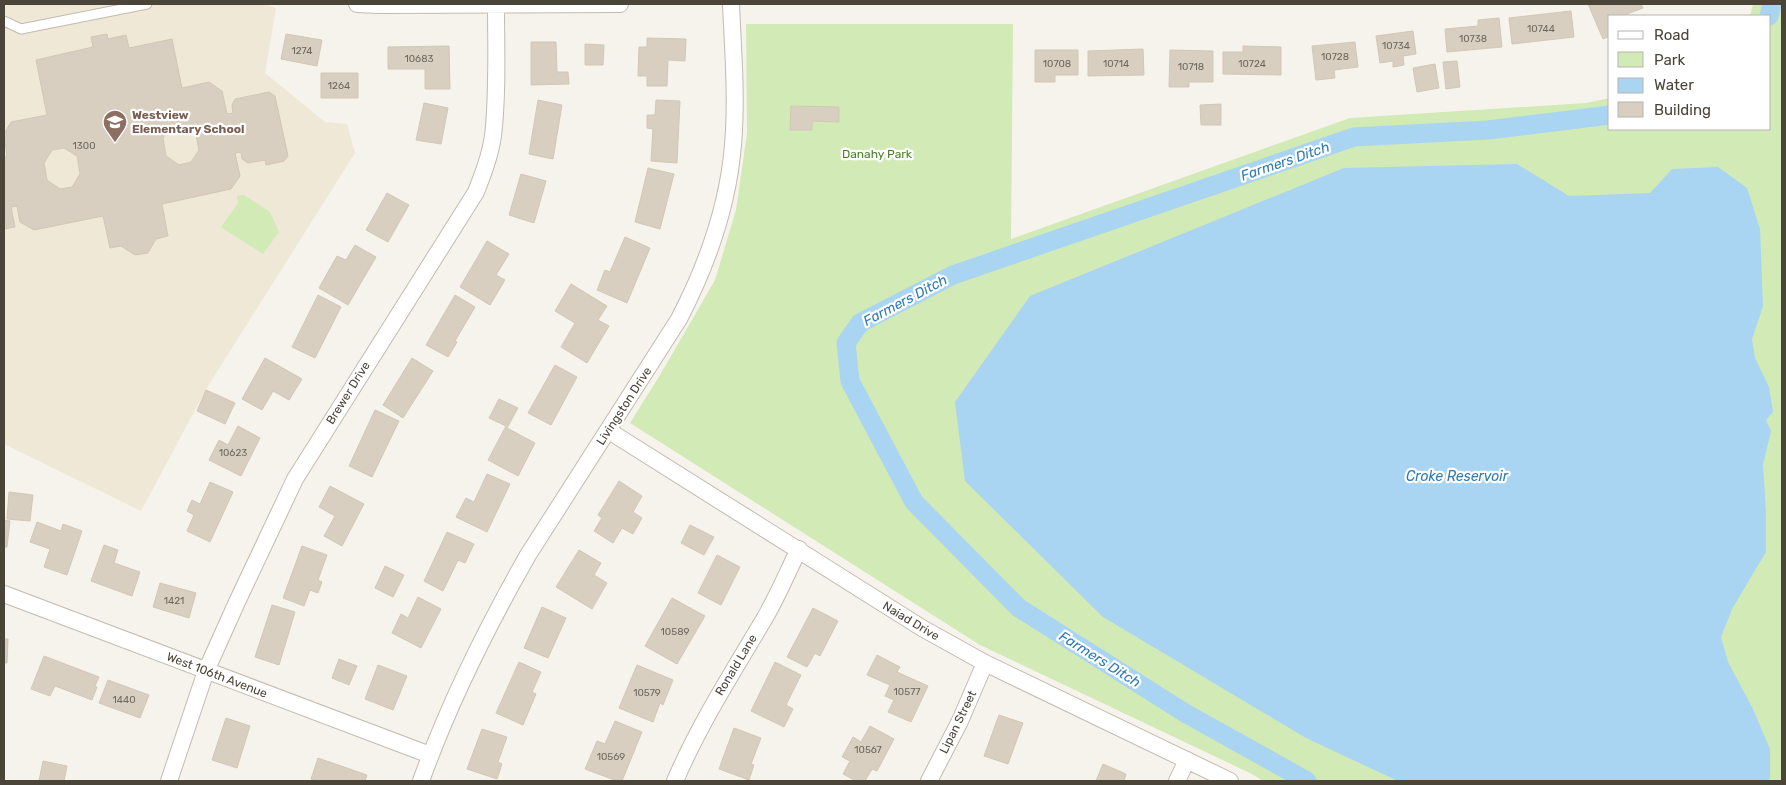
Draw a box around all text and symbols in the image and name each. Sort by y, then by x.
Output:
legend [1608,15,1771,130]
house number: 10744 [1527,23,1555,35]
text: Road [1654,26,1690,44]
house number: 10738 [1459,33,1487,45]
house number: 10734 [1382,40,1410,52]
house number: 1274 [291,45,313,57]
house number: 10728 [1321,51,1349,63]
text: Park [1654,51,1685,69]
house number: 10683 [404,53,434,65]
house number: 10708 [1043,58,1071,70]
house number: 10714 [1103,58,1129,70]
house number: 10724 [1238,58,1266,70]
house number: 10718 [1178,61,1204,73]
text: Water [1654,76,1694,94]
house number: 1264 [328,80,350,92]
text: Building [1654,101,1711,119]
place label: Westview Elementary School [132,108,244,136]
school or university icon: Westview Elementary School [102,109,128,143]
water label: Farmers Ditch [1239,138,1332,185]
house number: 1300 [73,140,96,152]
park label: Danahy Park [842,147,913,161]
water label: Farmers Ditch [860,271,950,330]
street label: Brewer Drive [323,359,373,427]
street label: Livingston Drive [594,364,655,448]
house number: 10623 [219,447,247,459]
water label: Croke Reservoir [1406,468,1509,485]
house number: 1421 [164,595,184,607]
street label: Naiad Drive [880,599,942,643]
house number: 10589 [661,626,689,638]
water label: Farmers Ditch [1056,628,1144,691]
street label: Ronald Lane [712,632,760,698]
street label: West 106th Avenue [165,649,269,701]
house number: 10577 [894,686,920,698]
house number: 10579 [633,687,661,699]
street label: Lipan Street [937,688,979,756]
house number: 1440 [112,694,136,706]
house number: 10567 [854,744,882,756]
house number: 10569 [597,751,625,763]

